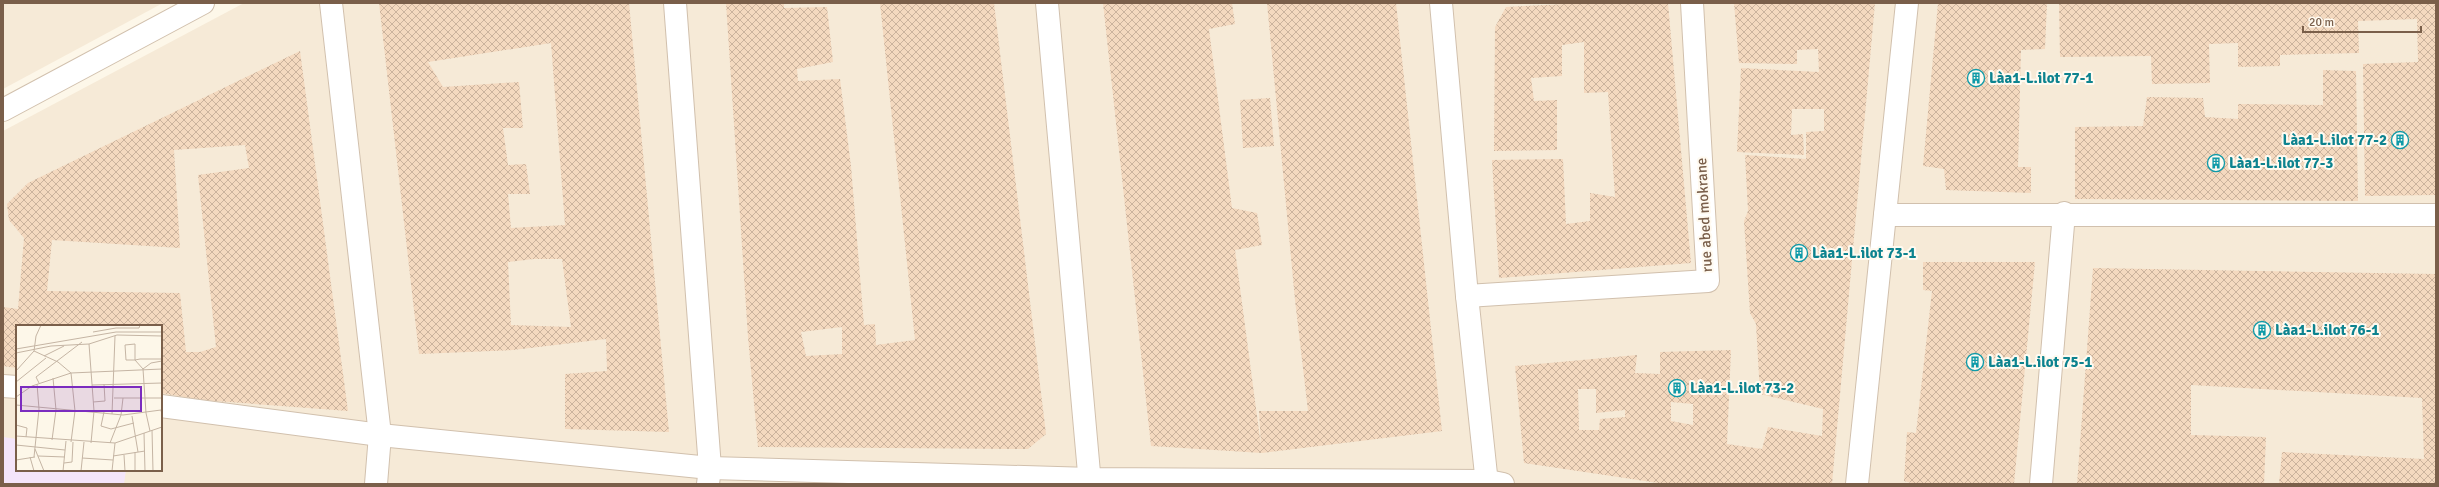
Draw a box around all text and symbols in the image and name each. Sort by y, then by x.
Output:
scale bar [2303,8,2421,34]
text: 20 m [2309,15,2334,30]
building icon: Làa1-L.ilot 77-1 [1966,68,1986,88]
place label: Làa1-L.ilot 77-1 [1989,69,2093,87]
building icon: Làa1-L.ilot 77-2 [2390,130,2410,150]
place label: Làa1-L.ilot 77-2 [2283,131,2387,149]
building icon: Làa1-L.ilot 77-3 [2206,153,2226,173]
place label: Làa1-L.ilot 77-3 [2229,154,2333,172]
street label: rue abed mokrane [1692,157,1716,273]
building icon: Làa1-L.ilot 73-1 [1789,243,1809,263]
place label: Làa1-L.ilot 73-1 [1812,244,1916,262]
building icon: Làa1-L.ilot 76-1 [2252,320,2272,340]
place label: Làa1-L.ilot 76-1 [2275,321,2379,339]
inset map [16,325,162,471]
building icon: Làa1-L.ilot 75-1 [1965,352,1985,372]
place label: Làa1-L.ilot 75-1 [1988,353,2092,371]
building icon: Làa1-L.ilot 73-2 [1667,378,1687,398]
place label: Làa1-L.ilot 73-2 [1690,379,1794,397]

